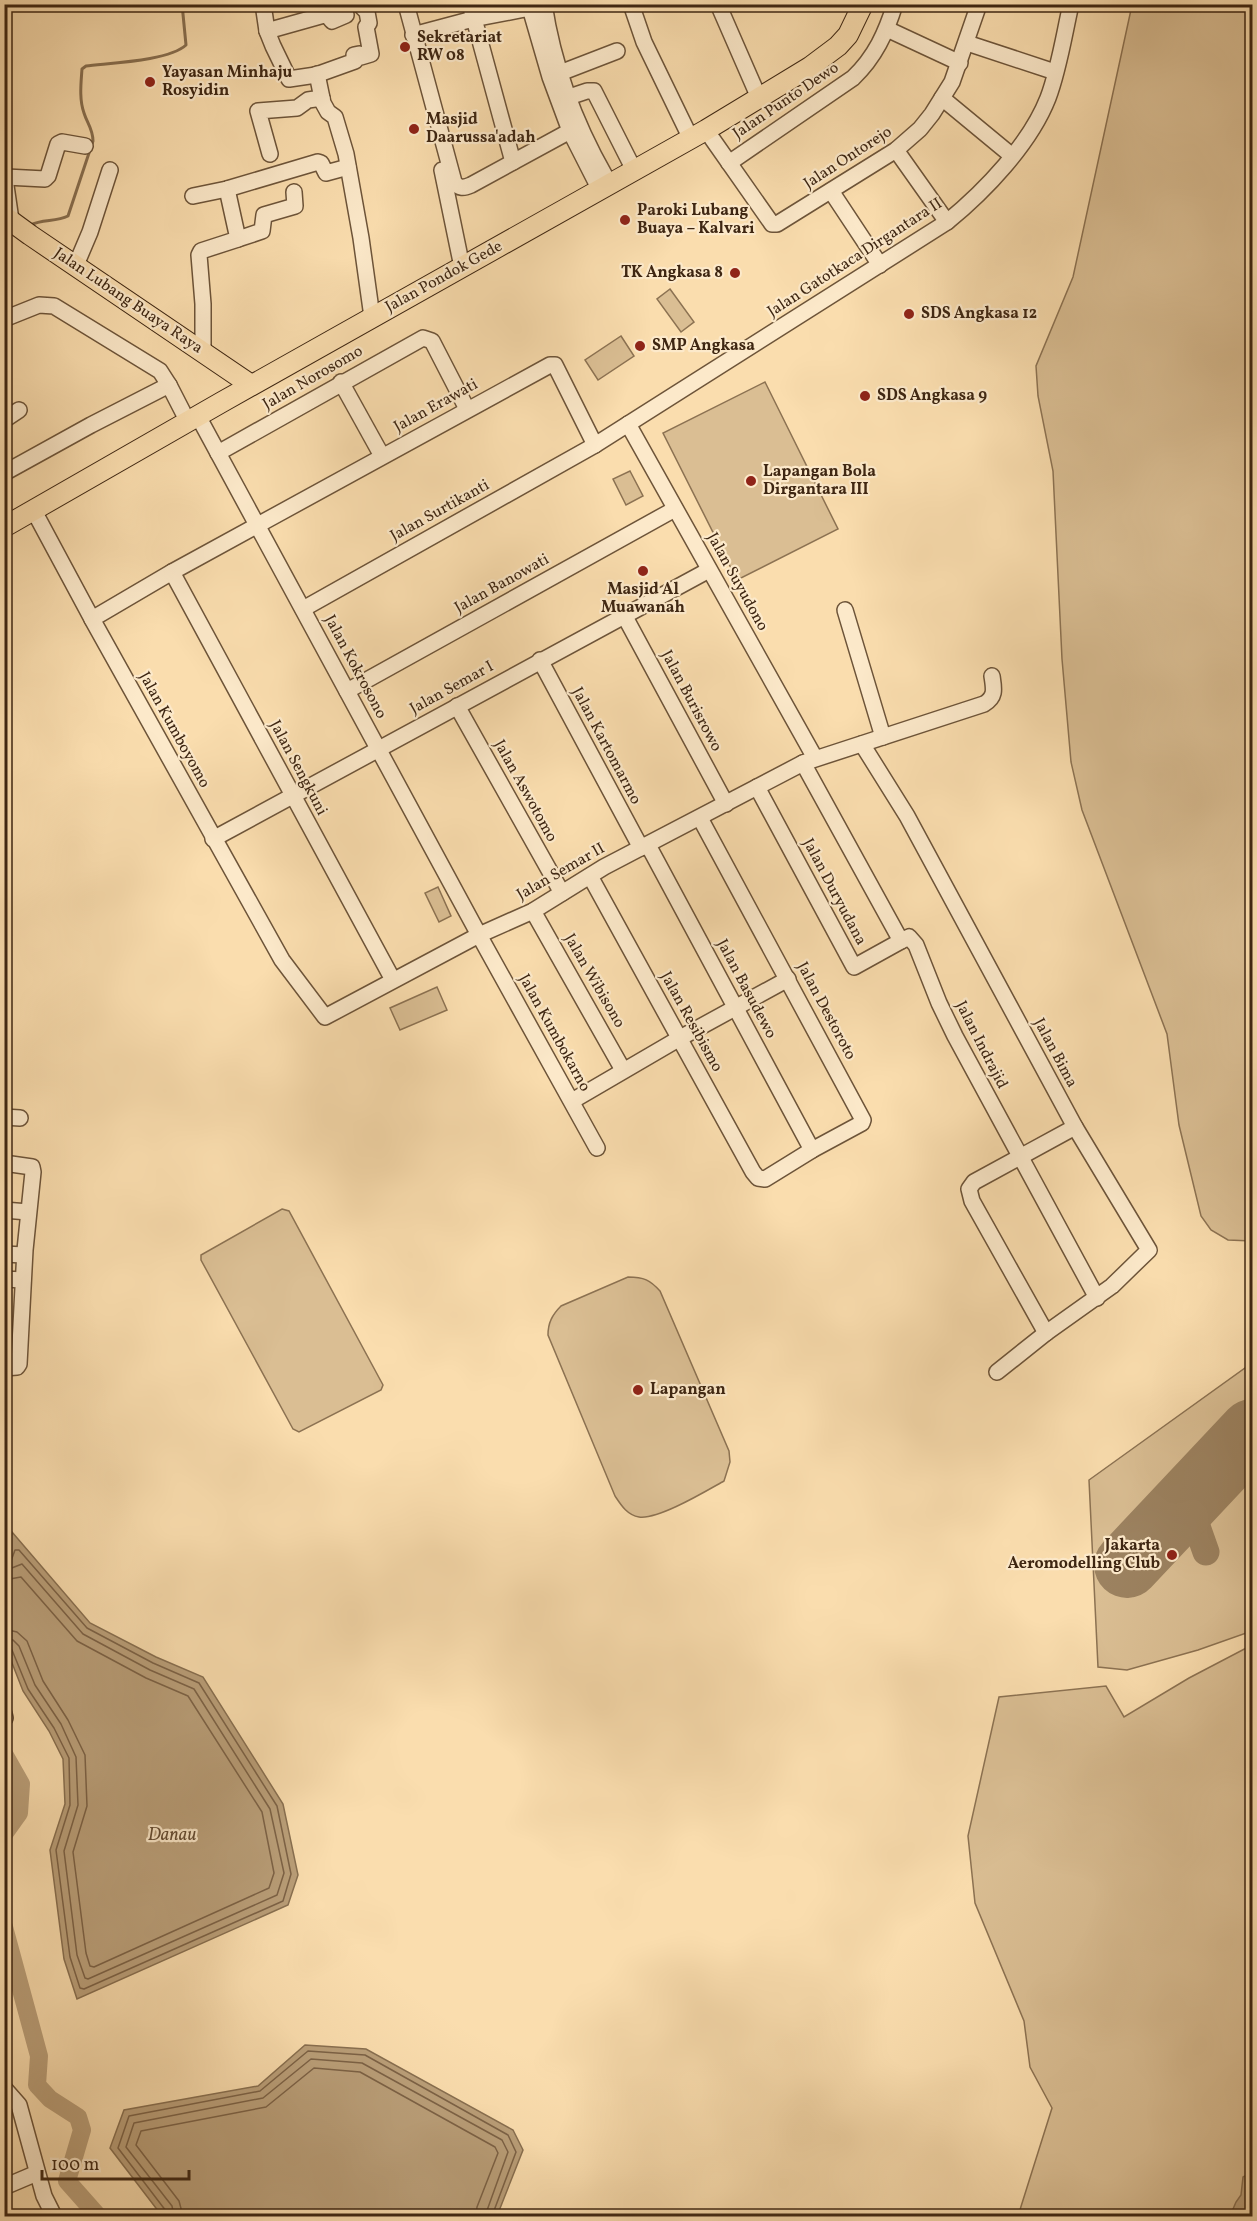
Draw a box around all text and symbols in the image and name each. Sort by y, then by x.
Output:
place label: Sekretariat RW 08 [417,27,502,67]
marker: Sekretariat RW 08 [398,40,412,54]
street label: Jalan Punto Dewo [729,57,843,145]
place label: Yayasan Minhaju Rosyidin [162,62,293,102]
marker: Yayasan Minhaju Rosyidin [143,75,157,89]
place label: Masjid Daarussa'adah [426,109,536,149]
street label: Jalan Ontorejo [800,121,896,195]
marker: Masjid Daarussa'adah [407,122,421,136]
street label: Jalan Gatotkaca Dirgantara II [763,193,947,323]
place label: Paroki Lubang Buaya – Kalvari [637,200,755,240]
marker: Paroki Lubang Buaya – Kalvari [618,213,632,227]
street label: Jalan Pondok Gede [381,236,507,318]
street label: Jalan Lubang Buaya Raya [49,243,207,359]
place label: TK Angkasa 8 [621,262,723,284]
marker: TK Angkasa 8 [728,266,742,280]
place label: SDS Angkasa 12 [921,303,1037,325]
marker: SDS Angkasa 12 [902,307,916,321]
place label: SMP Angkasa [652,335,755,357]
marker: SMP Angkasa [633,339,647,353]
street label: Jalan Norosomo [259,340,367,416]
street label: Jalan Erawati [390,374,482,438]
place label: SDS Angkasa 9 [877,385,987,407]
marker: SDS Angkasa 9 [858,389,872,403]
place label: Lapangan Bola Dirgantara III [763,461,876,501]
marker: Lapangan Bola Dirgantara III [744,474,758,488]
street label: Jalan Surtikanti [386,475,494,547]
street label: Jalan Suyudono [701,529,773,635]
street label: Jalan Banowati [451,549,553,619]
marker: Masjid Al Muawanah [636,564,650,578]
place label: Masjid Al Muawanah [601,579,685,619]
street label: Jalan Kokrosono [318,611,392,723]
street label: Jalan Burisrowo [655,646,727,756]
street label: Jalan Semar I [406,656,498,720]
street label: Jalan Kumboyomo [133,668,215,792]
street label: Jalan Kartomarmo [566,684,646,808]
street label: Jalan Sengkuni [264,716,332,820]
street label: Jalan Aswotomo [488,736,562,846]
street label: Jalan Duryudana [797,835,872,949]
street label: Jalan Semar II [513,838,609,906]
street label: Jalan Wibisono [558,930,630,1032]
street label: Jalan Basudewo [711,935,781,1043]
street label: Jalan Destoroto [791,958,861,1064]
street label: Jalan Resibismo [654,968,728,1076]
street label: Jalan Kumbokarno [513,970,595,1096]
street label: Jalan Indrajid [949,997,1013,1093]
street label: Jalan Bima [1028,1014,1082,1092]
place label: Lapangan [650,1379,726,1401]
marker: Lapangan [631,1383,645,1397]
place label: Jakarta Aeromodelling Club [1008,1535,1160,1575]
marker: Jakarta Aeromodelling Club [1165,1548,1179,1562]
water label: Danau [148,1823,196,1848]
scale bar [42,2143,189,2181]
text: 100 m [51,2153,100,2178]

